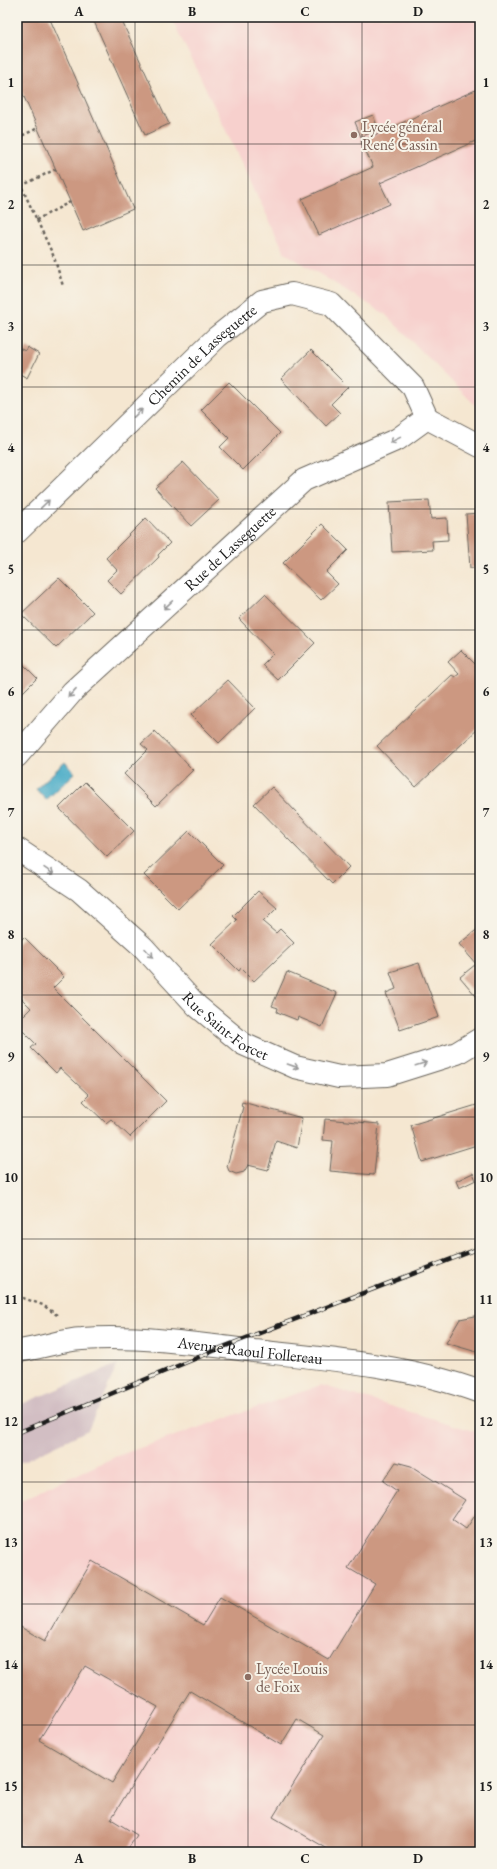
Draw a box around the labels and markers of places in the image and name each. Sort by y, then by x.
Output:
place label: Lycée général René Cassin [362,116,442,155]
marker: Lycée général René Cassin [349,130,359,140]
place label: Lycée Louis de Foix [256,1658,328,1697]
marker: Lycée Louis de Foix [243,1672,253,1682]

